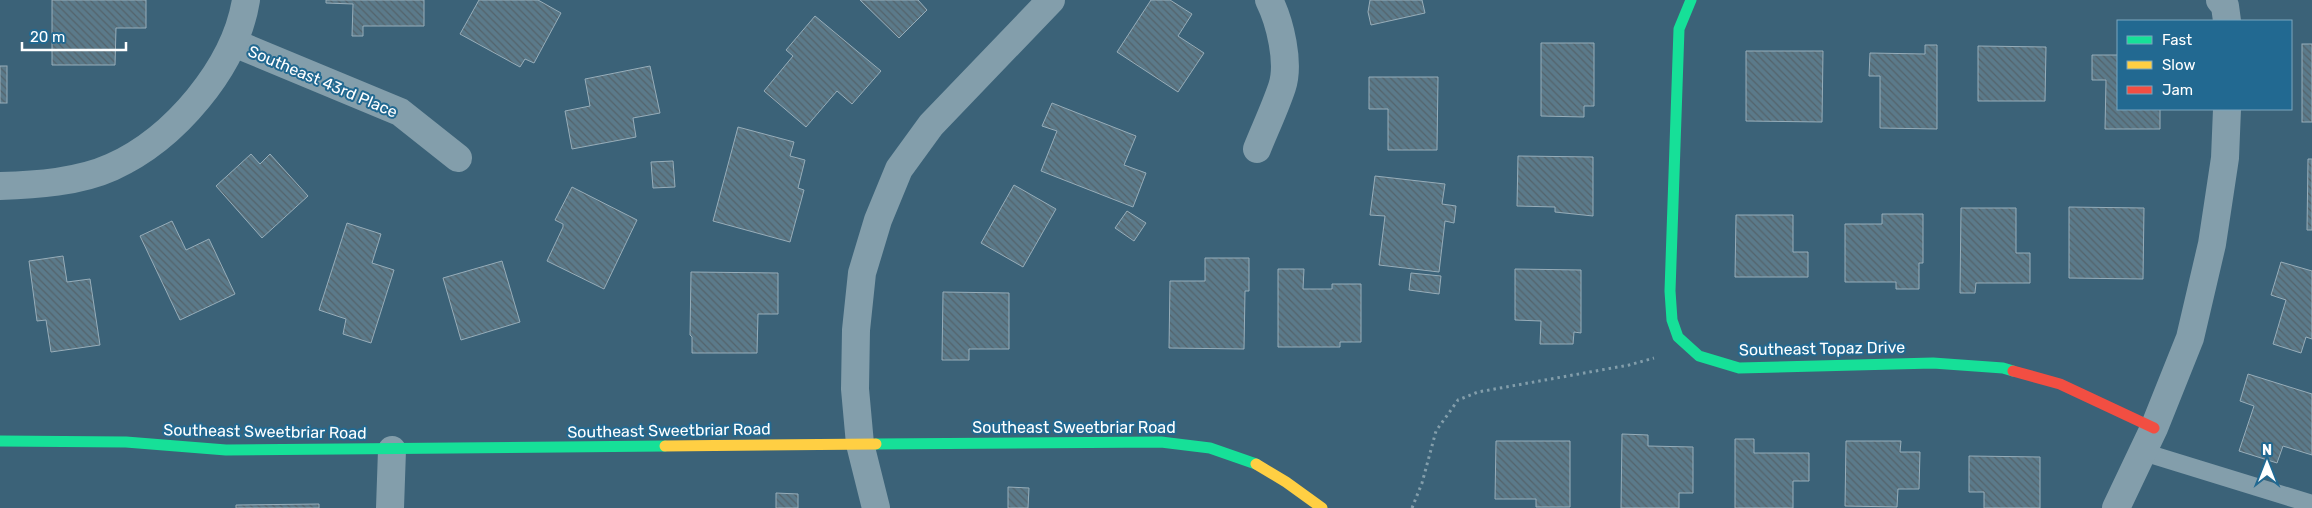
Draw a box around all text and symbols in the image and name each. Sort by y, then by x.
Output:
scale bar [22,20,126,52]
legend [2117,20,2292,110]
text: 20 m [30,28,65,46]
text: Fast [2162,31,2192,49]
street label: Southeast 43rd Place [245,41,400,122]
text: Slow [2162,56,2195,74]
text: Jam [2162,81,2193,99]
street label: Southeast Topaz Drive [1739,338,1905,359]
street label: Southeast Sweetbriar Road [972,418,1176,437]
street label: Southeast Sweetbriar Road [567,419,771,442]
street label: Southeast Sweetbriar Road [163,420,367,443]
north arrow [2242,438,2292,488]
text: N [2262,442,2272,459]

